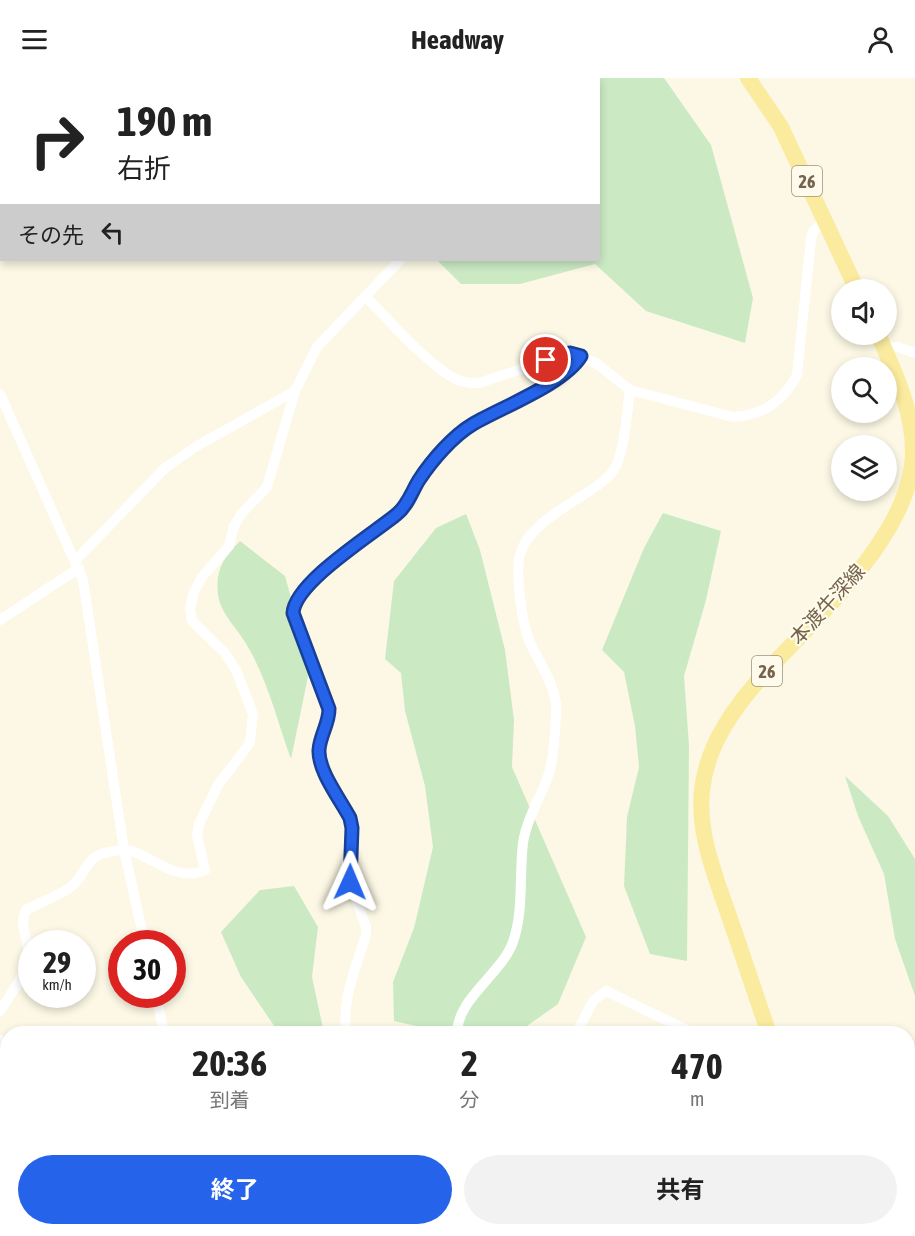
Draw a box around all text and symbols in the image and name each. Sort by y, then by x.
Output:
icon: menu [18,23,51,56]
icon: person [864,23,897,56]
text: Headway [411,24,504,55]
text: 190 m [117,97,212,145]
icon: right [18,102,96,180]
text: 右折 [117,153,171,184]
road number: 26 [792,166,822,196]
icon: left [96,216,129,249]
text: その先 [18,222,84,248]
map controls [831,279,897,501]
button: sound [831,279,897,345]
pin [520,334,571,385]
icon: arrive [529,343,562,376]
button: search [831,357,897,423]
button: layers [831,435,897,501]
street label: 本渡牛深線 [785,559,869,649]
road number: 26 [752,656,782,686]
position arrow [318,850,382,914]
speed limit sign: 30 [108,930,186,1008]
text: 29 [43,945,71,979]
text: km/h [42,976,72,993]
text: 20:36 [192,1042,267,1084]
text: 2 [461,1042,478,1084]
text: 470 [672,1045,723,1087]
text: m [690,1087,704,1110]
text: 到着 [210,1088,250,1111]
text: 分 [460,1088,480,1111]
button: 終了 [18,1155,452,1224]
button: 共有 [464,1155,897,1224]

